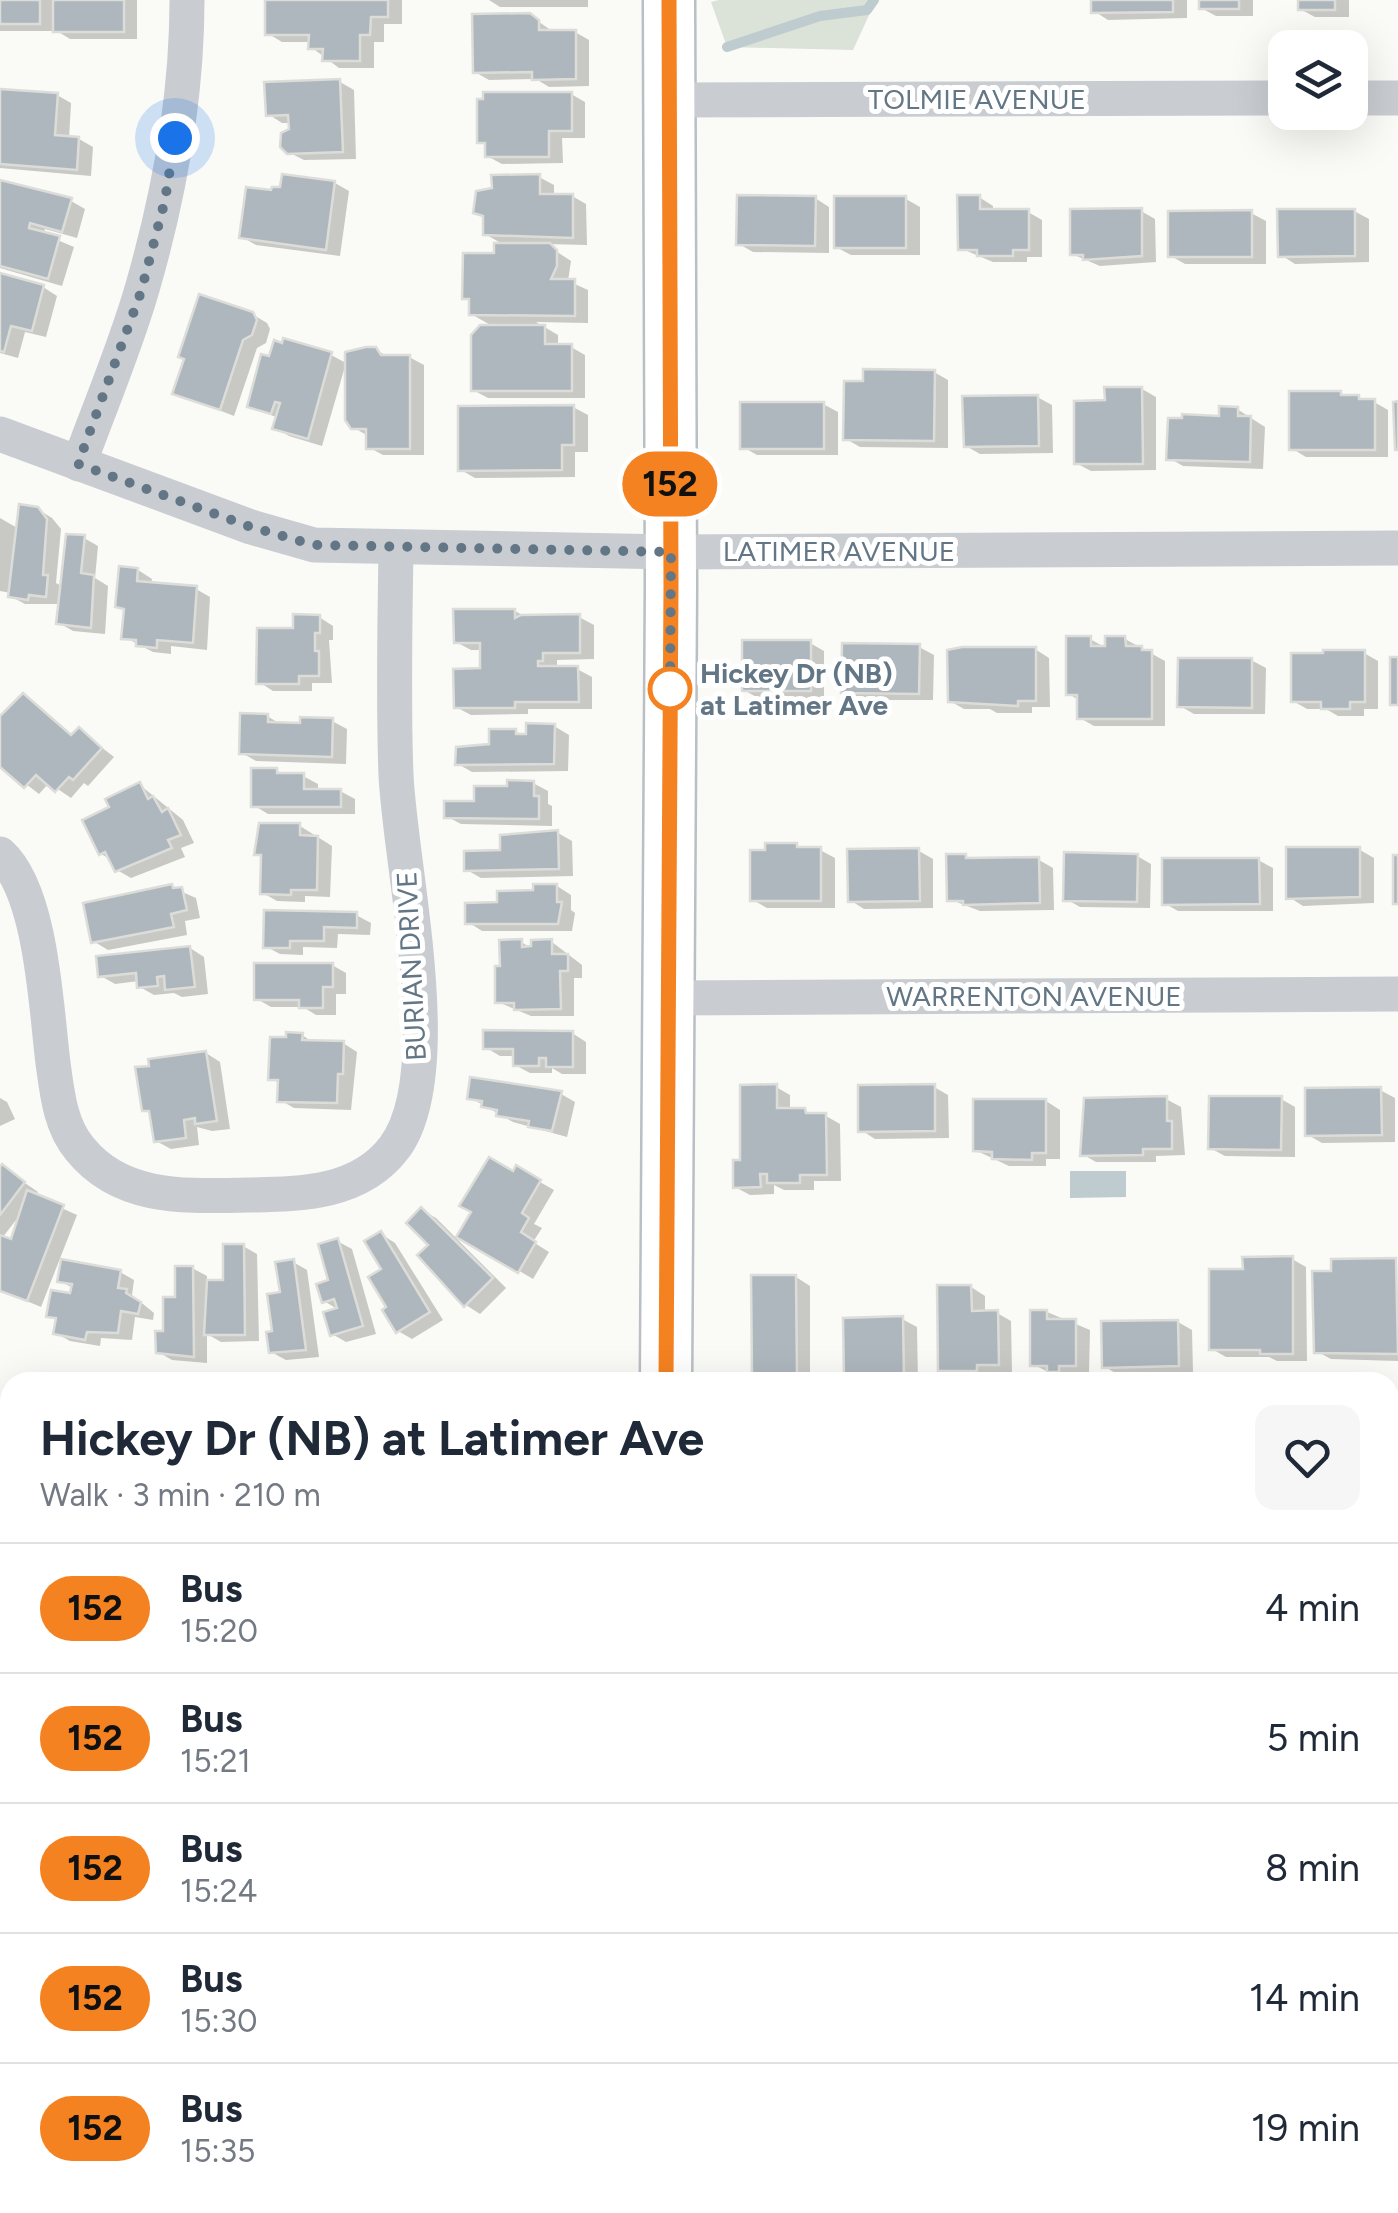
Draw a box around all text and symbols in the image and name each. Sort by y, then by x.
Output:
map controls [1268,30,1368,130]
button: layers [1268,30,1368,130]
street label: TOLMIE AVENUE [868,82,1086,116]
your location [150,113,200,163]
line badge: 152 [612,452,728,516]
text: 152 [642,463,698,505]
street label: LATIMER AVENUE [723,534,955,568]
place label: Hickey Dr (NB) at Latimer Ave [700,656,893,722]
marker: Hickey Dr (NB) at Latimer Ave [649,668,691,710]
street label: BURIAN DRIVE [389,870,433,1062]
street label: WARRENTON AVENUE [886,979,1182,1013]
button: heart [1255,1405,1360,1510]
text: Hickey Dr (NB) at Latimer Ave [40,1409,704,1467]
text: Walk · 3 min · 210 m [40,1476,321,1514]
text: Bus [180,1566,243,1612]
text: 4 min [1265,1585,1360,1631]
text: 152 [67,1587,123,1629]
text: 15:20 [180,1612,258,1650]
text: Bus [180,1696,243,1742]
text: 5 min [1266,1715,1360,1761]
text: 152 [67,1717,123,1759]
text: 15:21 [180,1742,251,1780]
text: Bus [180,1826,243,1872]
text: 8 min [1265,1845,1360,1891]
text: 152 [67,1847,123,1889]
text: 15:24 [180,1872,257,1910]
text: Bus [180,1956,243,2002]
text: 14 min [1249,1975,1360,2021]
text: 152 [67,1977,123,2019]
text: 15:30 [180,2002,258,2040]
text: Bus [180,2086,243,2132]
text: 19 min [1251,2105,1360,2151]
text: 152 [67,2107,123,2149]
text: 15:35 [180,2132,256,2170]

